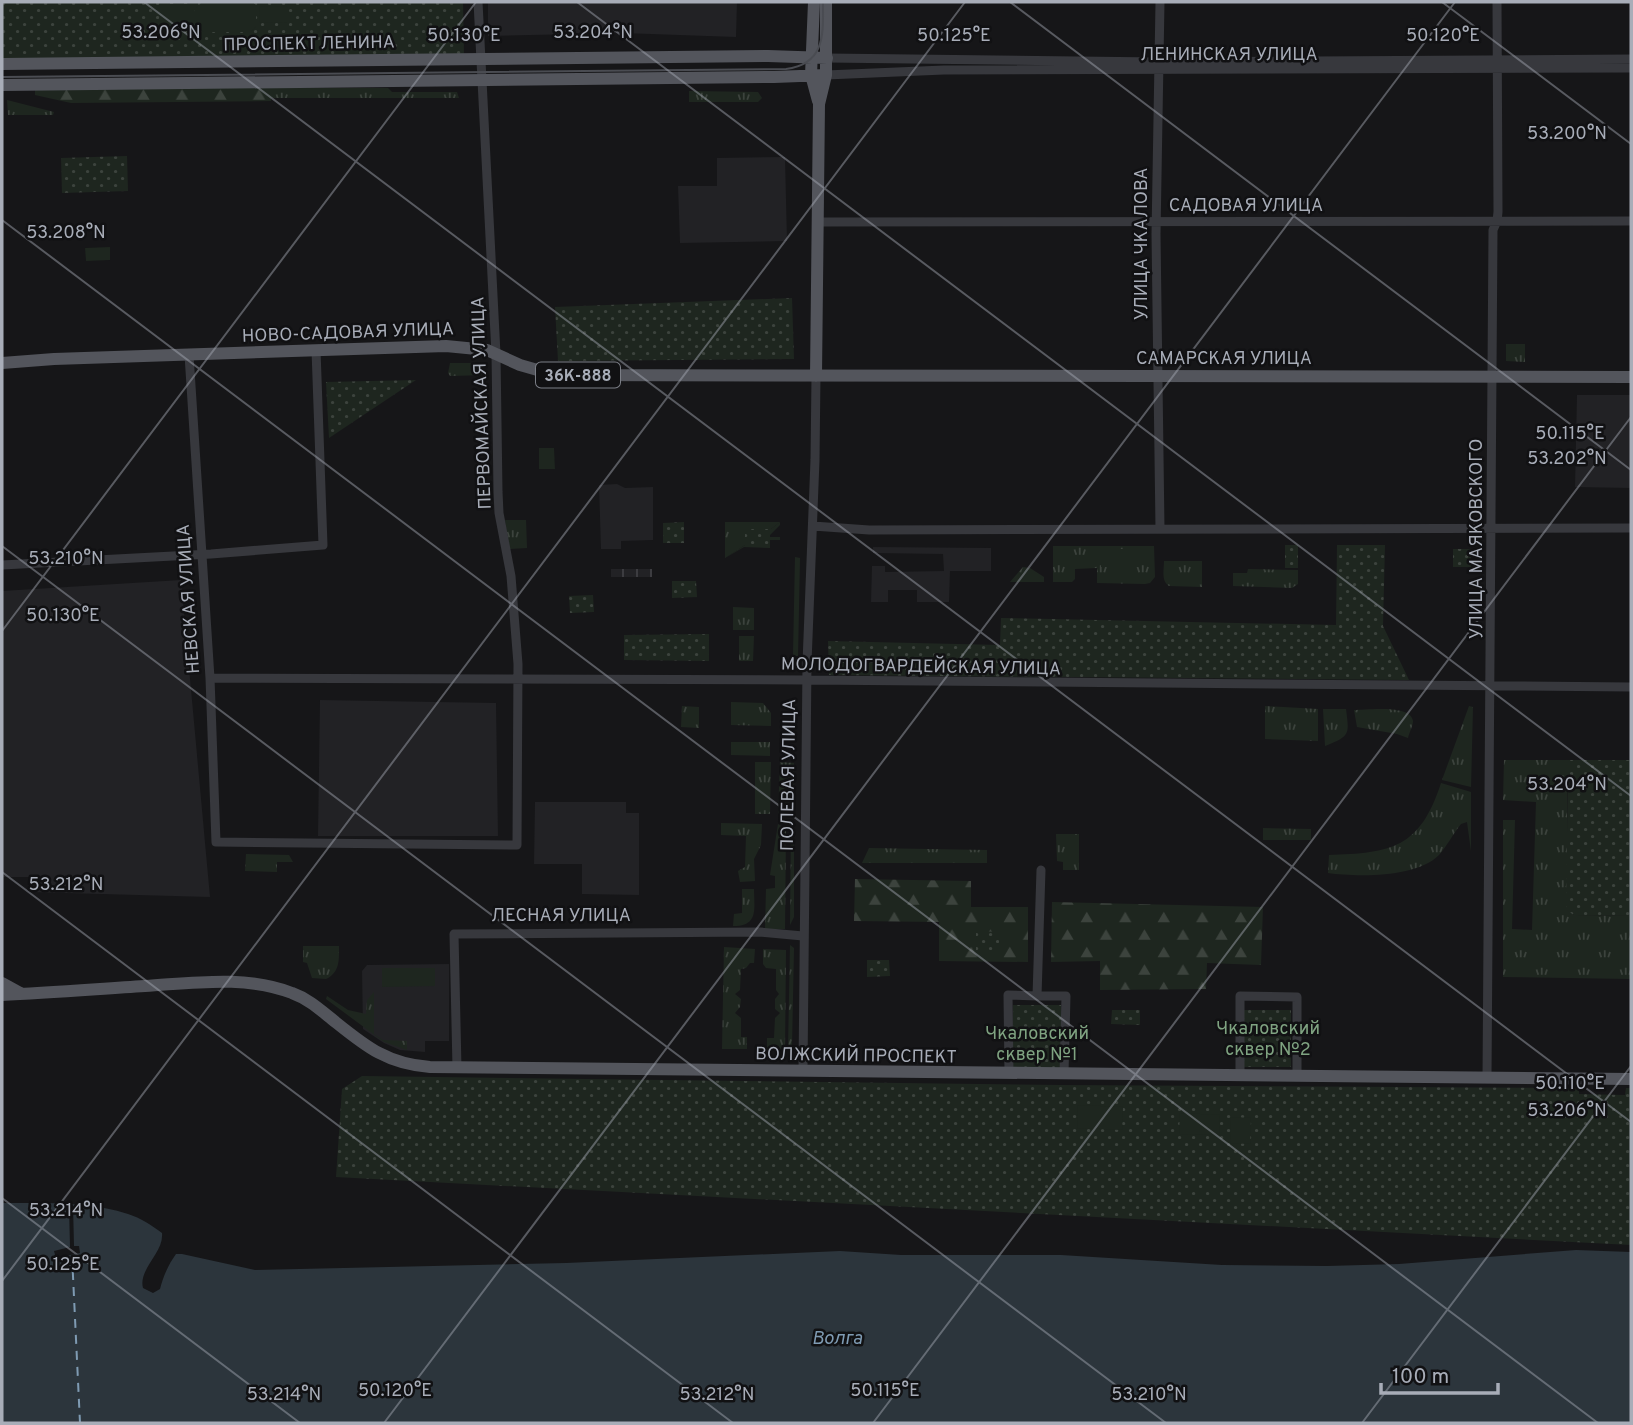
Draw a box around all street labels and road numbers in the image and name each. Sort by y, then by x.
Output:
street label: ПРОСПЕКТ ЛЕНИНА [223,32,395,57]
street label: ЛЕНИНСКАЯ УЛИЦА [1140,44,1318,67]
street label: УЛИЦА ЧКАЛОВА [1131,168,1154,320]
street label: САДОВАЯ УЛИЦА [1169,195,1323,218]
street label: ПЕРВОМАЙСКАЯ УЛИЦА [465,296,498,510]
street label: НОВО-САДОВАЯ УЛИЦА [242,318,455,349]
street label: САМАРСКАЯ УЛИЦА [1136,348,1312,371]
road number: 36К-888 [536,362,620,388]
street label: УЛИЦА МАЯКОВСКОГО [1466,439,1489,639]
street label: НЕВСКАЯ УЛИЦА [173,523,206,675]
street label: МОЛОДОГВАРДЕЙСКАЯ УЛИЦА [781,652,1061,681]
street label: ПОЛЕВАЯ УЛИЦА [777,699,802,851]
street label: ЛЕСНАЯ УЛИЦА [491,905,631,928]
street label: ВОЛЖСКИЙ ПРОСПЕКТ [755,1041,957,1070]

